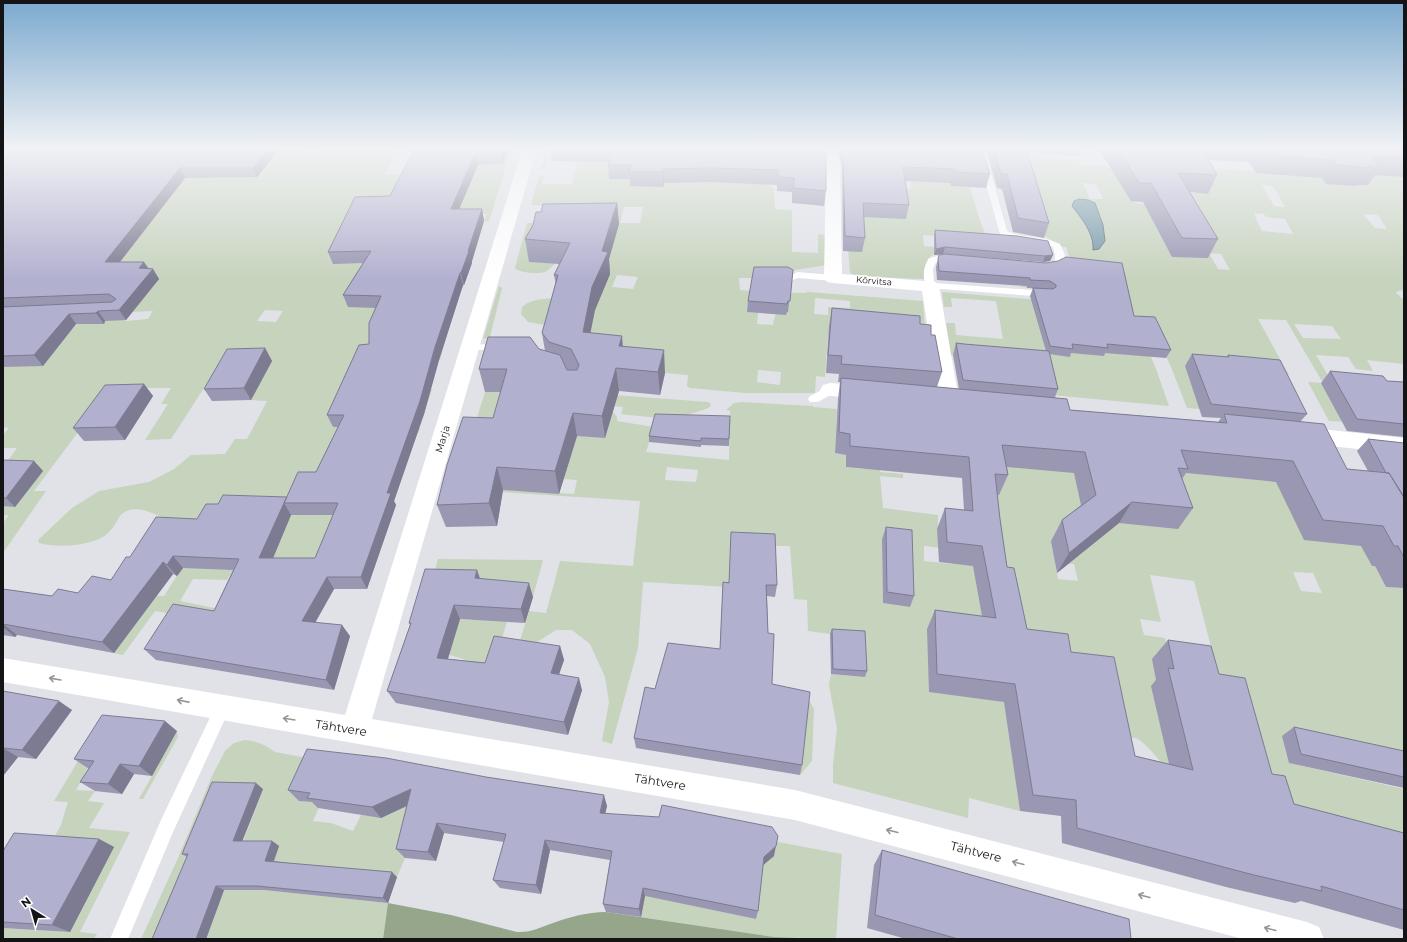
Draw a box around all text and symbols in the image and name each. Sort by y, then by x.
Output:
street label: Kõrvitsa [856,273,893,288]
street label: Marja [432,424,453,454]
one-way arrow [49,675,62,683]
one-way arrow [177,696,190,704]
one-way arrow [283,715,296,723]
street label: Tähtvere [314,716,368,739]
street label: Tähtvere [633,770,687,793]
one-way arrow [886,826,899,834]
street label: Tähtvere [949,838,1003,865]
one-way arrow [1012,859,1025,866]
north arrow [12,890,52,930]
one-way arrow [1138,892,1151,899]
text: N [18,894,34,910]
one-way arrow [1263,925,1276,932]

